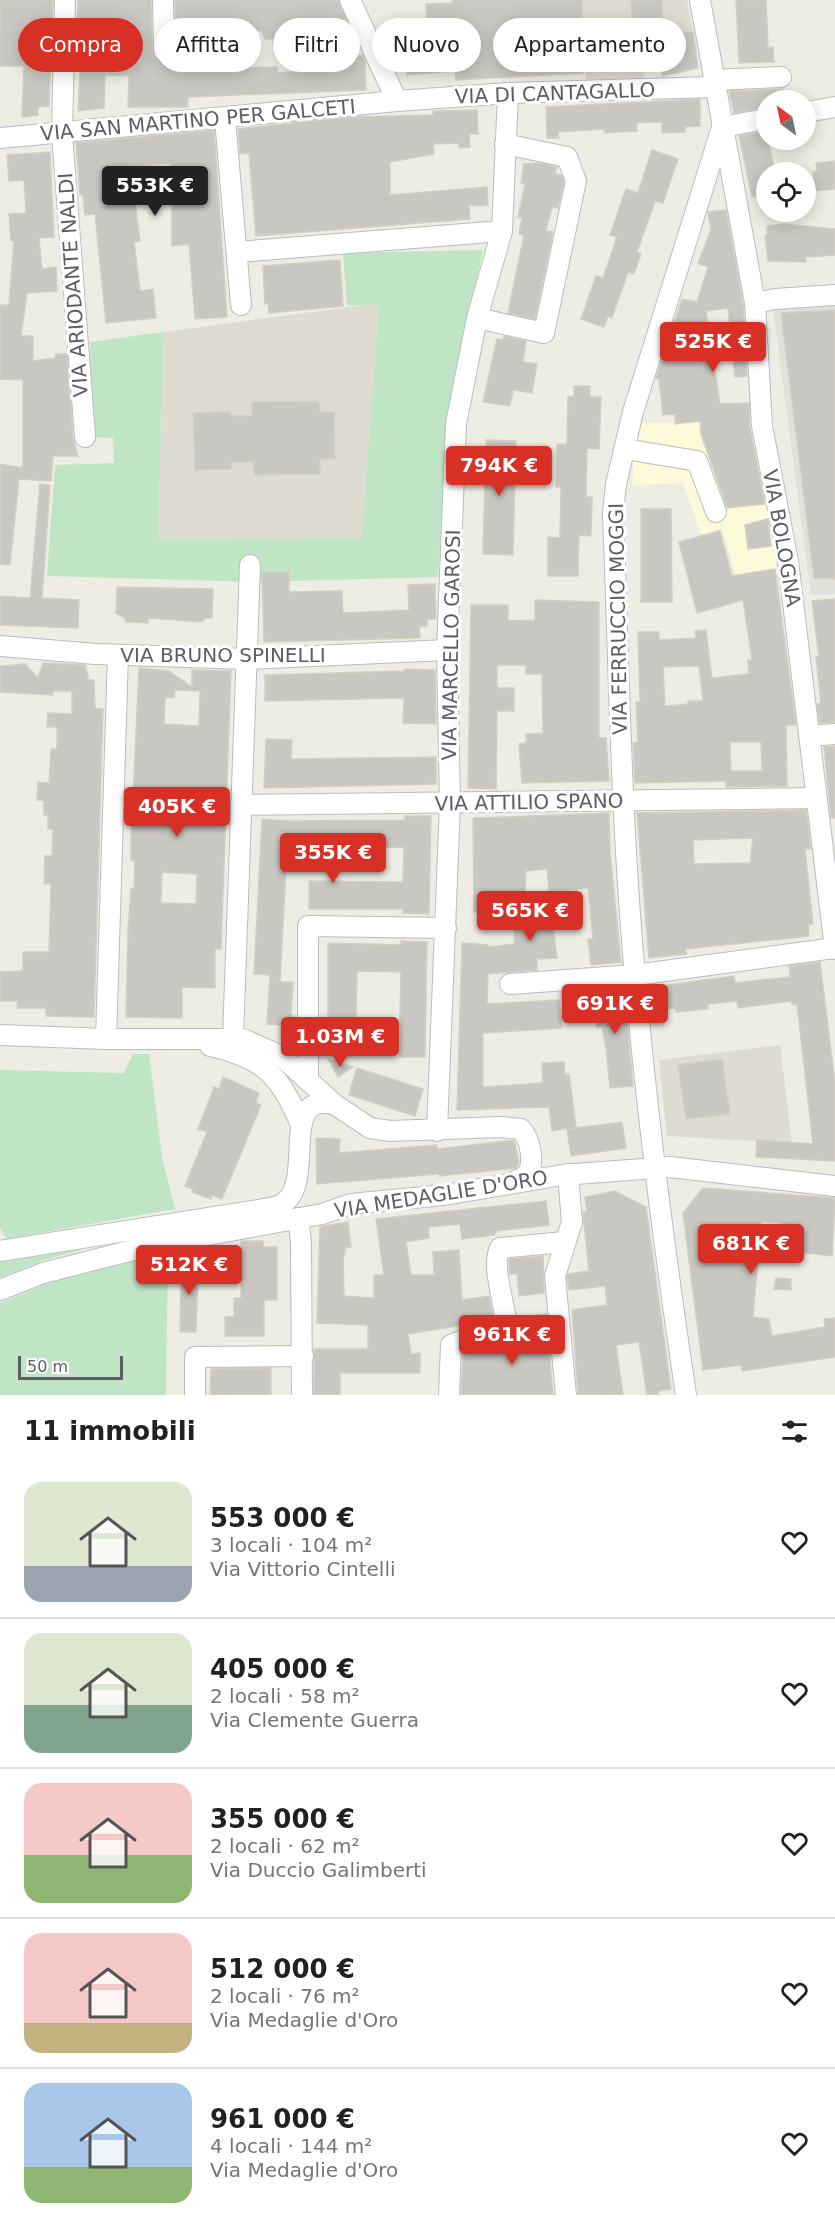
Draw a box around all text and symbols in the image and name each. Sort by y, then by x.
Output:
chip: Compra [18,18,143,72]
chip: Affitta [155,18,261,72]
chip: Filtri [273,18,360,72]
chip: Nuovo [372,18,481,72]
chip: Appartamento [493,18,686,72]
street label: VIA DI CANTAGALLO [454,78,656,108]
north arrow [756,90,816,150]
map controls [756,90,816,222]
street label: VIA SAN MARTINO PER GALCETI [39,94,357,146]
button: locate [756,162,816,222]
pin: 553K € [106,166,204,217]
street label: VIA ARIODANTE NALDI [53,172,93,398]
text: 553K € [116,173,194,197]
pin: 525K € [664,322,762,373]
text: 525K € [674,329,752,353]
pin: 794K € [450,446,548,497]
text: 794K € [460,453,538,477]
street label: VIA BOLOGNA [758,467,806,609]
street label: VIA FERRUCCIO MOGGI [604,503,632,735]
street label: VIA MARCELLO GAROSI [437,529,465,761]
street label: VIA BRUNO SPINELLI [120,643,326,667]
pin: 405K € [128,787,226,838]
street label: VIA ATTILIO SPANO [434,788,624,816]
text: 405K € [138,794,216,818]
pin: 355K € [284,833,382,884]
text: 355K € [294,840,372,864]
pin: 565K € [481,891,579,942]
text: 565K € [491,898,569,922]
pin: 691K € [566,984,664,1035]
text: 691K € [576,991,654,1015]
pin: 1.03M € [285,1017,395,1068]
text: 1.03M € [295,1024,385,1048]
street label: VIA MEDAGLIE D'ORO [333,1165,549,1223]
pin: 681K € [702,1224,800,1275]
text: 681K € [712,1231,790,1255]
pin: 512K € [140,1245,238,1296]
text: 512K € [150,1252,228,1276]
pin: 961K € [463,1315,561,1366]
text: 961K € [473,1322,551,1346]
scale bar [18,1353,123,1380]
text: 50 m [27,1357,68,1376]
icon: filters [778,1415,811,1448]
text: 11 immobili [24,1416,196,1446]
text: 553 000 € [210,1503,355,1533]
icon: home [72,1506,144,1578]
icon: heart [778,1526,811,1559]
text: 3 locali · 104 m² [210,1533,372,1557]
text: Via Vittorio Cintelli [210,1557,396,1581]
text: 405 000 € [210,1654,355,1684]
icon: home [72,1657,144,1729]
icon: heart [778,1677,811,1710]
text: 2 locali · 58 m² [210,1684,360,1708]
text: Via Clemente Guerra [210,1708,419,1732]
text: 355 000 € [210,1804,355,1834]
icon: home [72,1807,144,1879]
icon: heart [778,1827,811,1860]
text: 2 locali · 62 m² [210,1834,360,1858]
text: Via Duccio Galimberti [210,1858,427,1882]
text: 512 000 € [210,1954,355,1984]
icon: home [72,1957,144,2029]
icon: heart [778,1977,811,2010]
text: 2 locali · 76 m² [210,1984,360,2008]
text: Via Medaglie d'Oro [210,2008,398,2032]
text: 961 000 € [210,2104,355,2134]
icon: home [72,2107,144,2179]
icon: heart [778,2127,811,2160]
text: 4 locali · 144 m² [210,2134,372,2158]
text: Via Medaglie d'Oro [210,2158,398,2182]

